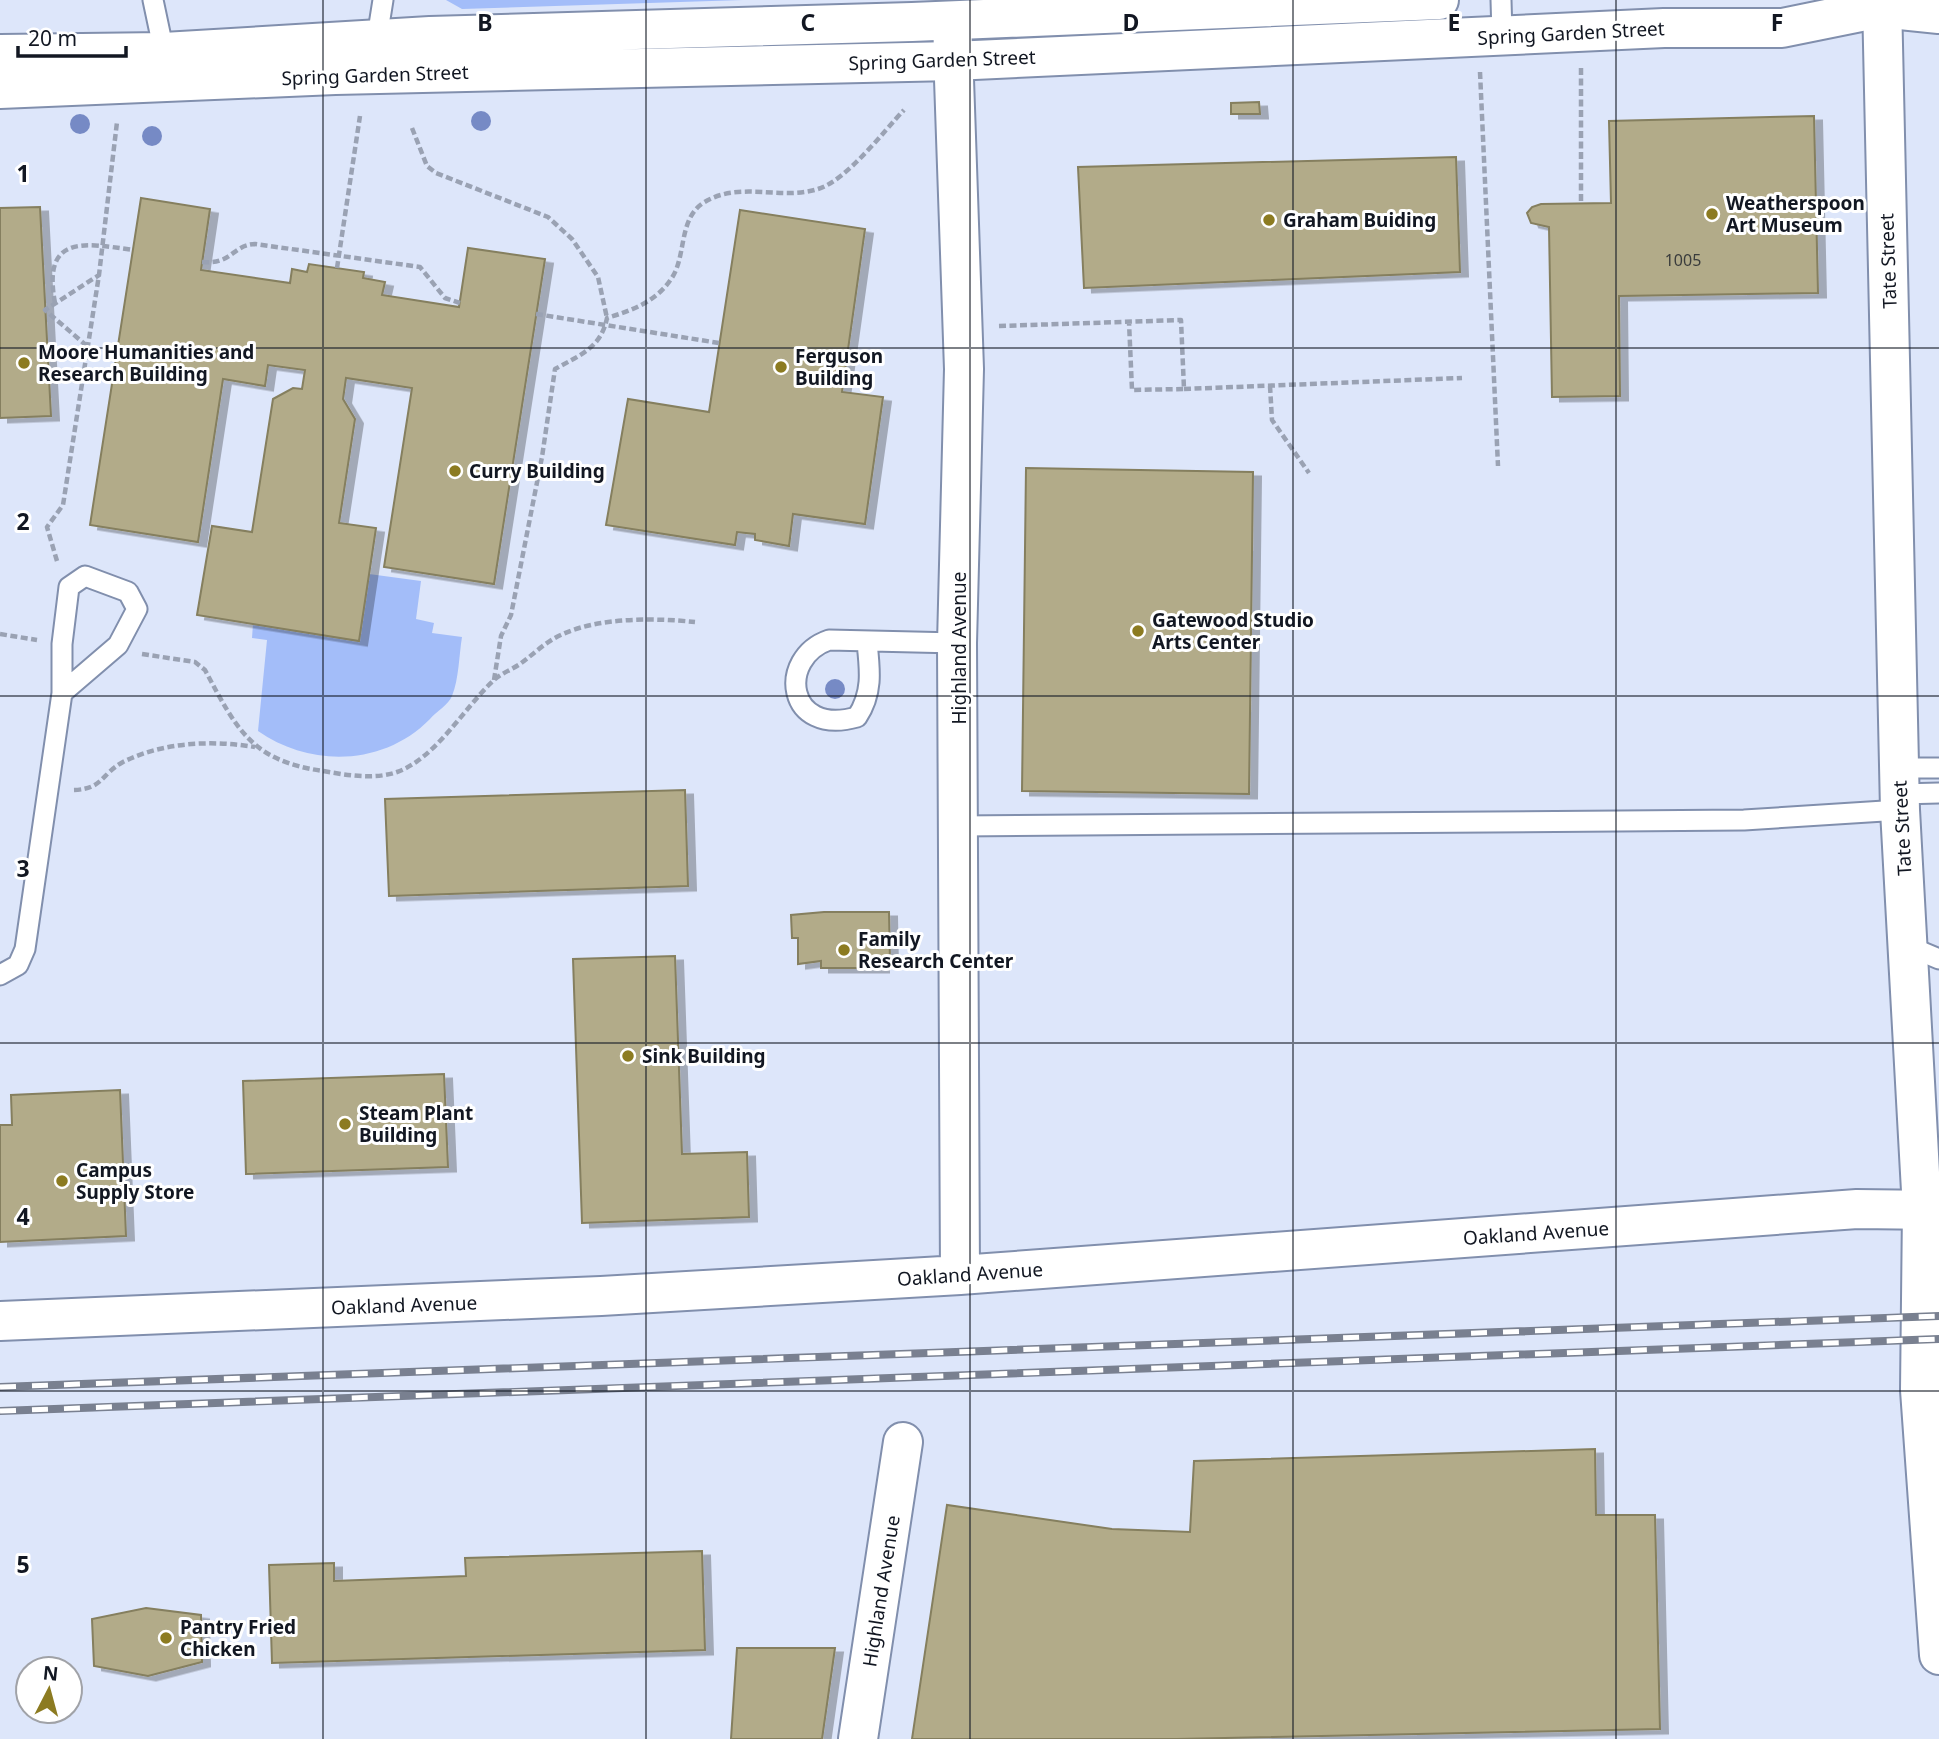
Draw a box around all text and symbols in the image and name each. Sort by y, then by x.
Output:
text: B [477,6,493,38]
text: C [801,6,816,38]
text: D [1123,6,1139,38]
text: E [1448,6,1460,38]
text: F [1771,6,1783,38]
scale bar [18,14,126,58]
street label: Spring Garden Street [1477,15,1665,51]
text: 20 m [28,24,77,52]
street label: Spring Garden Street [848,44,1036,76]
street label: Spring Garden Street [281,59,469,91]
text: 1 [16,157,30,189]
place label: Weatherspoon Art Museum [1726,190,1865,238]
marker: Weatherspoon Art Museum [1704,206,1720,222]
place label: Graham Buiding [1283,207,1436,233]
marker: Graham Buiding [1261,212,1277,228]
street label: Tate Street [1873,213,1903,309]
house number: 1005 [1665,249,1701,271]
place label: Moore Humanities and Research Building [38,339,254,387]
place label: Ferguson Building [795,343,883,391]
marker: Moore Humanities and Research Building [16,355,32,371]
marker: Ferguson Building [773,359,789,375]
place label: Curry Building [469,458,605,484]
marker: Curry Building [447,463,463,479]
text: 2 [16,505,30,537]
street label: Highland Avenue [946,571,972,725]
place label: Gatewood Studio Arts Center [1152,607,1314,655]
marker: Gatewood Studio Arts Center [1130,623,1146,639]
street label: Tate Street [1887,780,1917,876]
text: 3 [16,852,30,884]
place label: Family Research Center [858,926,1014,974]
marker: Family Research Center [836,942,852,958]
place label: Sink Building [642,1043,766,1069]
marker: Sink Building [620,1048,636,1064]
place label: Steam Plant Building [359,1100,473,1148]
marker: Steam Plant Building [337,1116,353,1132]
place label: Campus Supply Store [76,1157,194,1205]
marker: Campus Supply Store [54,1173,70,1189]
text: 4 [16,1200,30,1232]
street label: Oakland Avenue [1462,1215,1610,1251]
street label: Oakland Avenue [896,1256,1044,1292]
street label: Oakland Avenue [330,1289,478,1321]
street label: Highland Avenue [856,1513,906,1669]
text: 5 [16,1548,30,1580]
place label: Pantry Fried Chicken [180,1614,296,1662]
marker: Pantry Fried Chicken [158,1630,174,1646]
north arrow [14,1655,84,1725]
text: N [42,1659,60,1687]

